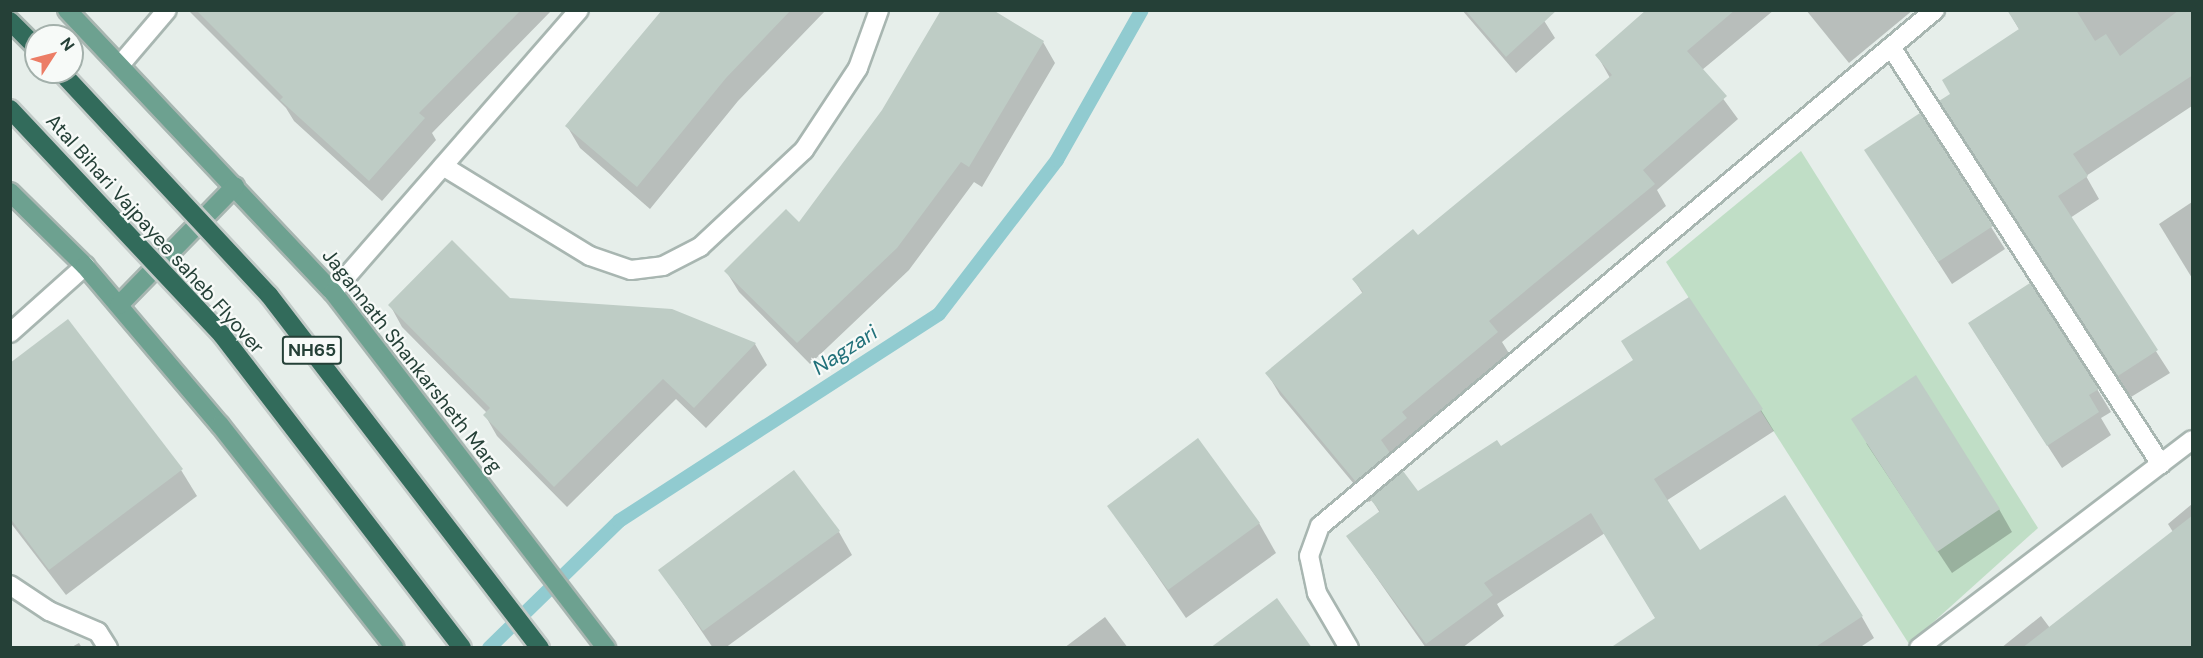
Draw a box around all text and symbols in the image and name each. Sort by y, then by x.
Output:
north arrow [24,24,84,84]
text: N [55,33,79,55]
street label: Atal Bihari Vajpayee saheb Flyover [41,109,269,359]
street label: Jagannath Shankarsheth Marg [317,244,507,478]
water label: Nagzari [808,320,882,380]
road number: NH65 [280,335,344,365]

